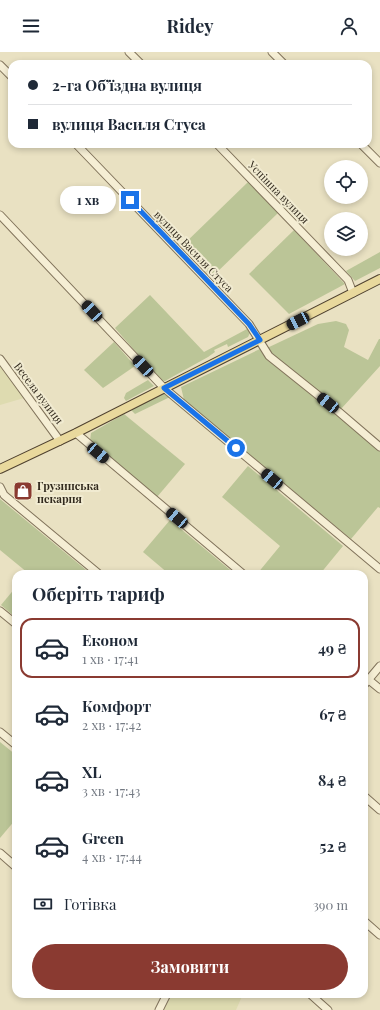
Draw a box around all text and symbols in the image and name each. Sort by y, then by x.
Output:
text: Ridey [166,14,214,38]
icon: menu [20,15,42,37]
icon: person [338,15,360,37]
text: 2-га Обʼїздна вулиця [52,75,202,95]
text: вулиця Василя Стуса [52,114,206,134]
street label: Успішна вулиця [245,157,313,227]
map controls [324,160,368,256]
button: locate [324,160,368,204]
callout: 1 хв [60,186,116,214]
text: 1 хв [77,191,99,208]
route end [121,191,139,209]
street label: вулиця Василя Стуса [151,207,237,295]
button: layers [324,212,368,256]
car [79,298,105,324]
car [285,310,311,332]
car [130,353,156,379]
street label: Весела вулиця [11,359,67,427]
car [315,391,341,415]
route start [227,439,245,457]
car [85,441,111,465]
car [259,467,285,491]
place label: Грузинська пекарня [37,478,99,506]
shop icon: Грузинська пекарня [12,480,34,502]
car [164,506,190,530]
text: Оберіть тариф [32,582,165,606]
icon: car [34,630,70,666]
text: Економ [82,630,138,650]
text: 49 ₴ [318,638,346,658]
text: 1 хв · 17:41 [82,650,139,667]
icon: car [34,696,70,732]
text: Комфорт [82,696,151,716]
text: 67 ₴ [319,704,346,724]
text: 2 хв · 17:42 [82,716,141,733]
icon: car [34,762,70,798]
text: XL [82,762,102,782]
text: 84 ₴ [318,770,346,790]
text: 3 хв · 17:43 [82,782,140,799]
icon: car [34,828,70,864]
text: Green [82,828,124,848]
text: 52 ₴ [320,836,346,856]
text: 4 хв · 17:44 [82,848,142,865]
icon: cash [32,893,54,915]
text: Готівка [64,894,116,914]
text: 390 m [313,896,348,913]
button: Замовити [32,944,348,990]

